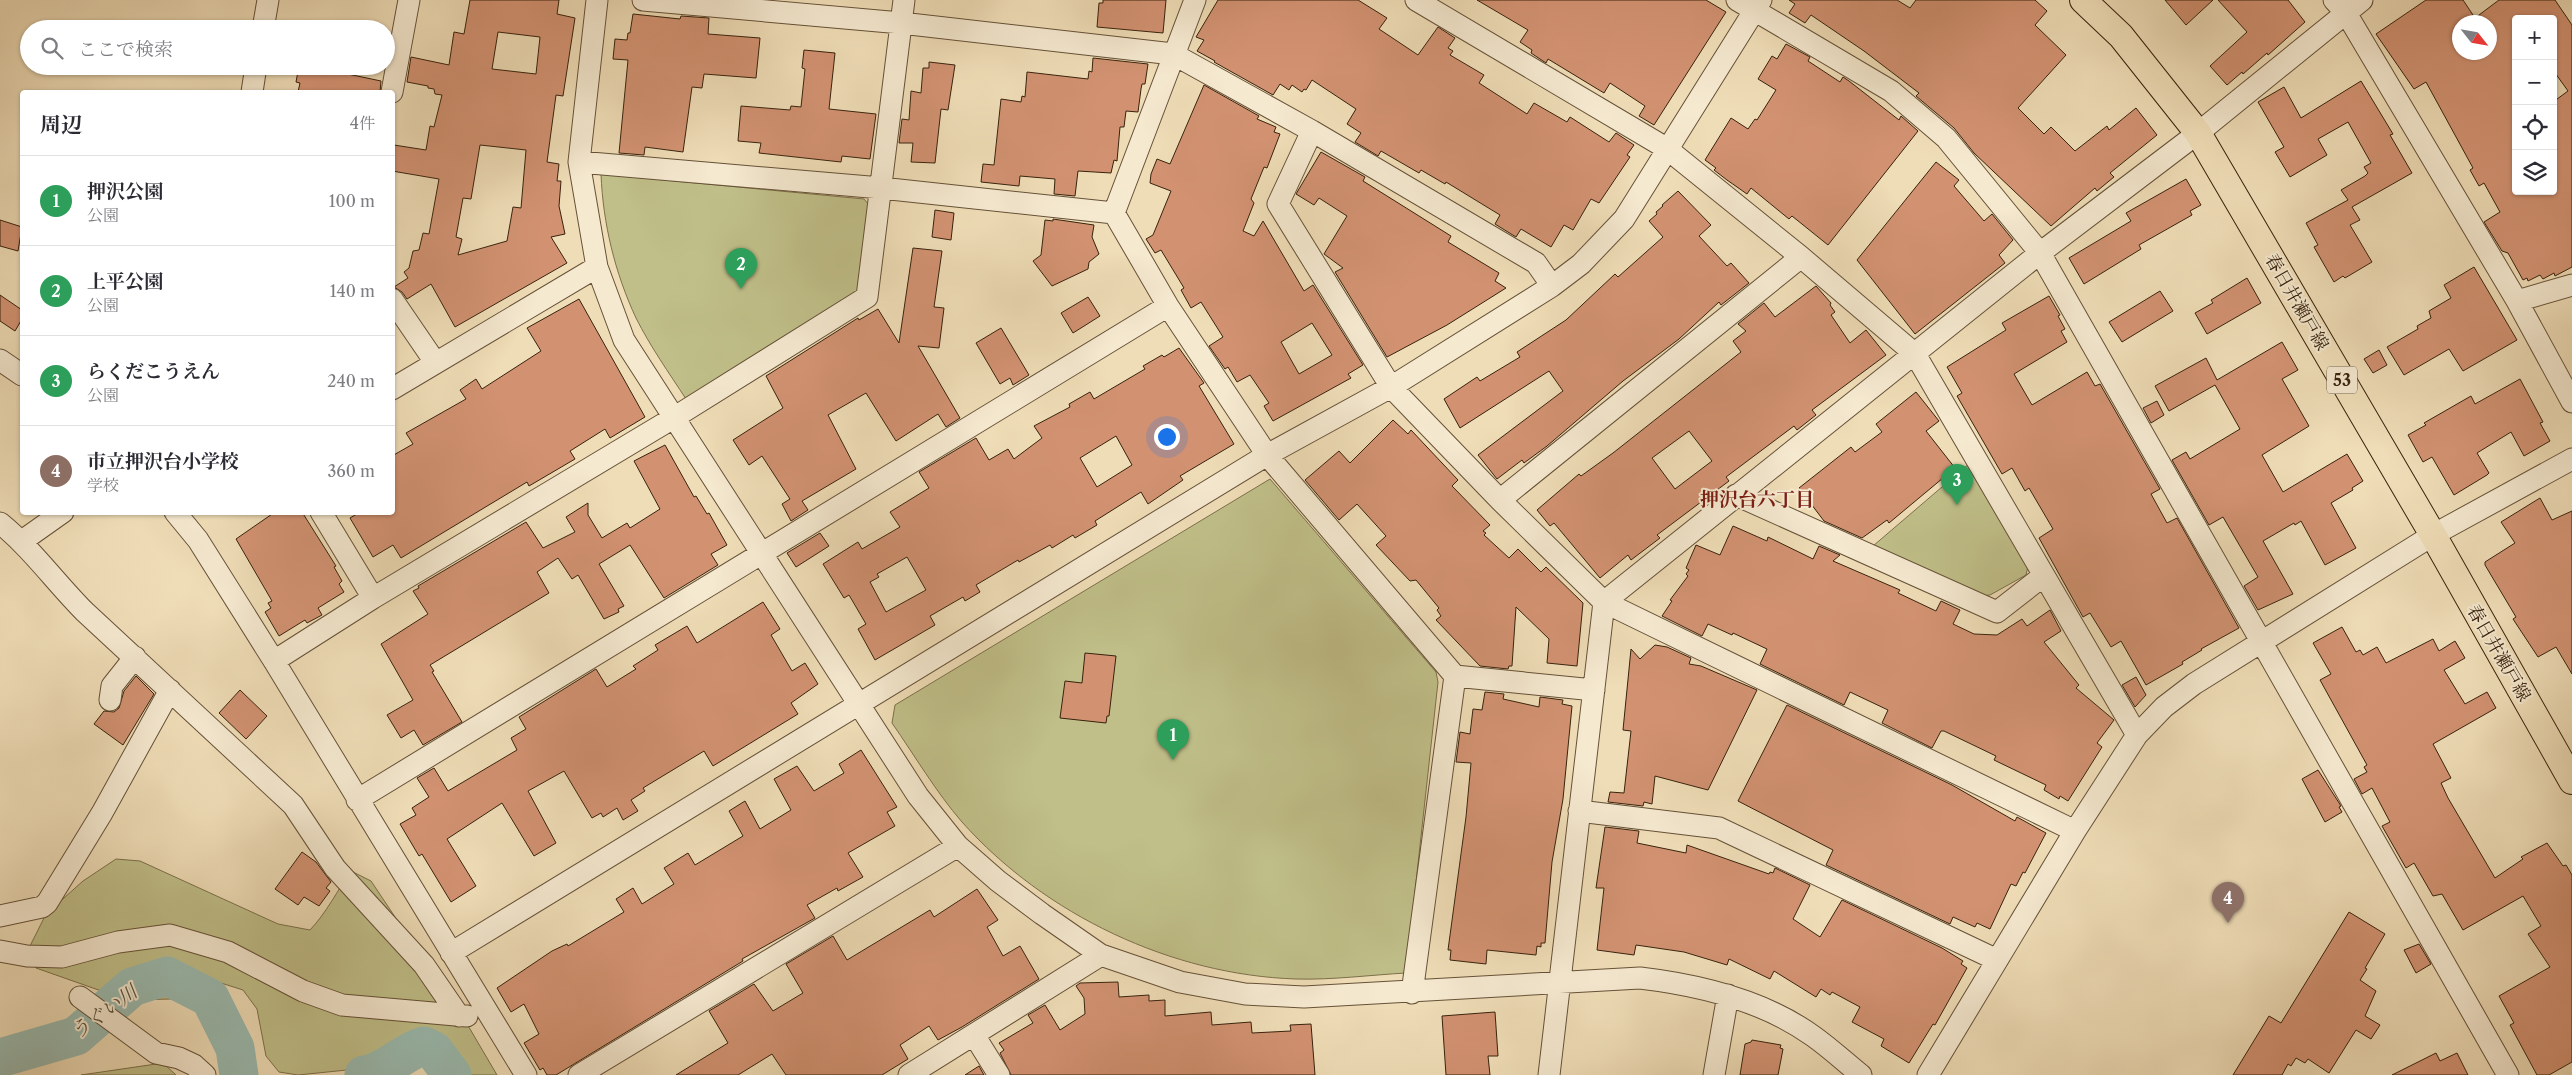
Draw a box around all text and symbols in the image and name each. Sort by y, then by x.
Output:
north arrow [2452,15,2497,60]
map controls [2512,15,2557,195]
button: + [2512,15,2557,60]
search box [20,20,395,75]
icon: search [38,34,66,62]
text: ここで検索 [78,38,173,61]
button: − [2512,60,2557,105]
button: locate [2512,105,2557,150]
text: 周辺 [40,112,82,137]
text: 4件 [350,113,375,133]
button: layers [2512,150,2557,195]
text: 押沢公園 [87,180,163,203]
text: 1 [52,191,60,211]
text: 100 m [329,191,375,211]
text: 公園 [87,205,119,225]
pin: 2 [725,248,757,289]
street label: 春日井瀬戸線 [2260,250,2334,354]
text: 上平公園 [87,270,163,293]
text: 2 [51,281,61,301]
text: 140 m [330,281,375,301]
text: 公園 [87,295,119,315]
text: らくだこうえん [87,360,220,383]
road number: 53 [2327,366,2357,394]
text: 3 [51,371,61,391]
text: 240 m [327,371,375,391]
text: 公園 [87,385,119,405]
your location [1154,424,1180,450]
text: 市立押沢台小学校 [87,450,239,473]
text: 4 [51,461,61,481]
text: 360 m [328,461,375,481]
pin: 3 [1941,464,1973,505]
text: 学校 [87,475,119,495]
district label: 押沢台六丁目 [1700,488,1814,511]
street label: 春日井瀬戸線 [2462,601,2536,705]
pin: 1 [1157,719,1189,760]
pin: 4 [2212,882,2244,923]
water label: うぐい川 [66,979,143,1044]

